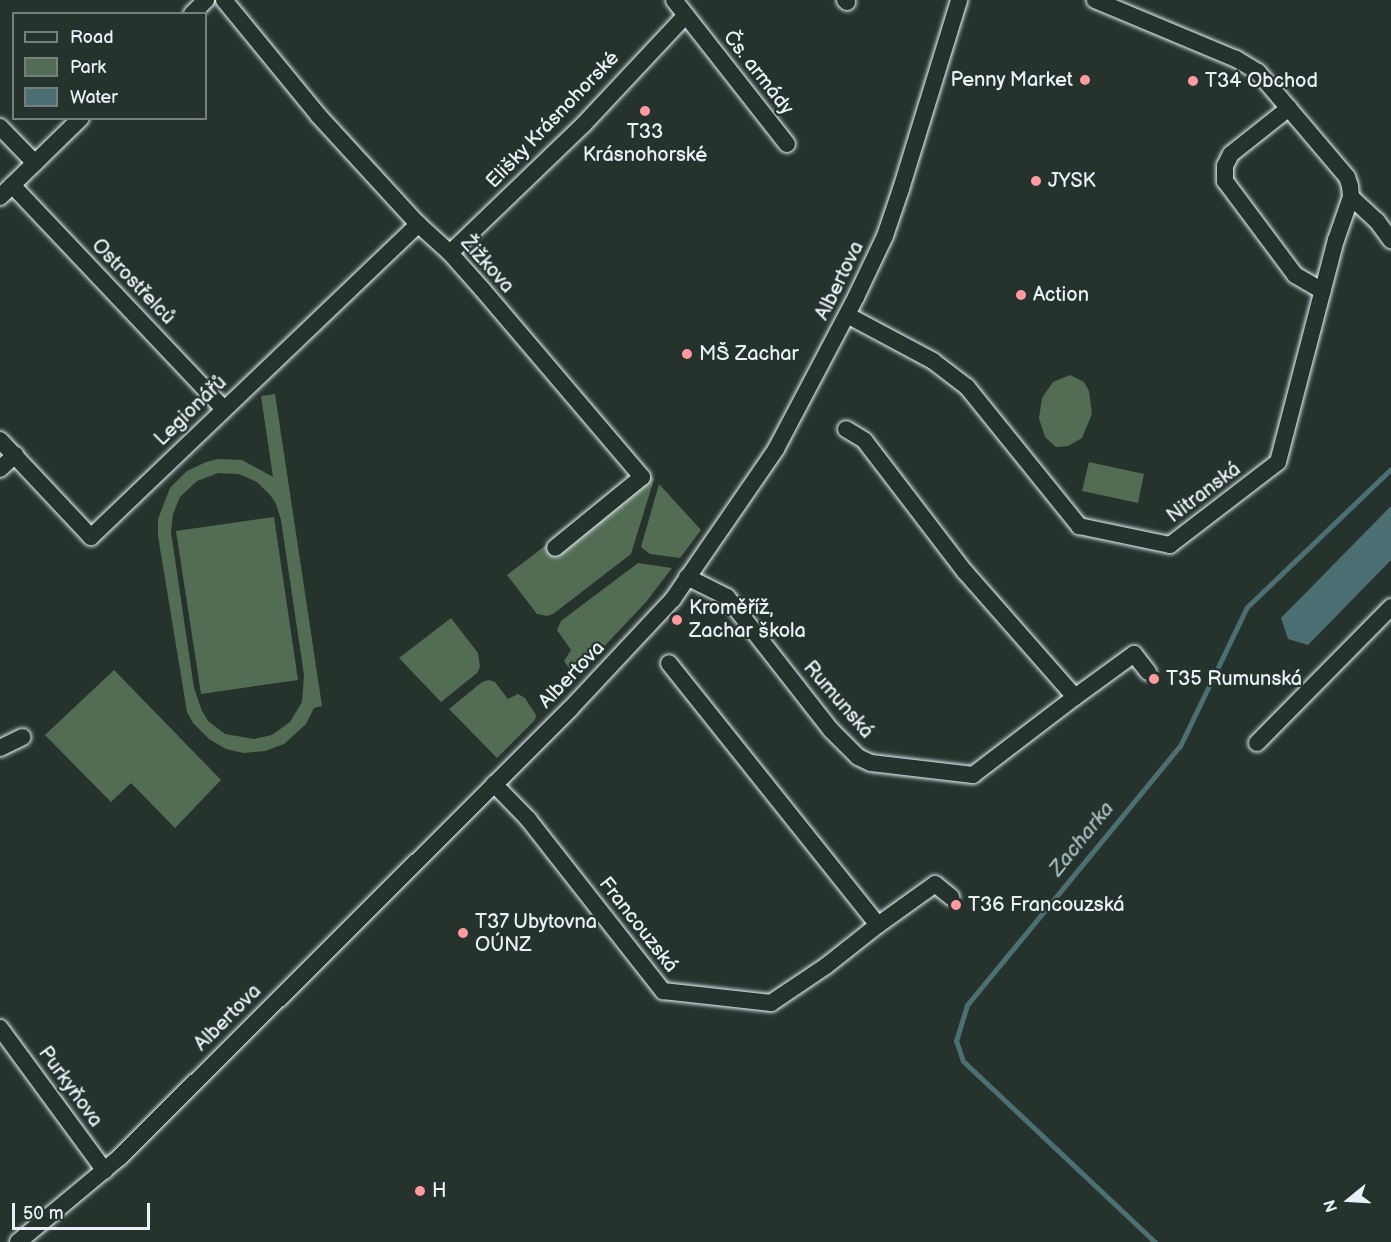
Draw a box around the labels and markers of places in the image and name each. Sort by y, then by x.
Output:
place label: Penny Market [949,68,1073,92]
place label: T34 Obchod [1205,69,1318,93]
marker: Penny Market [1078,73,1092,87]
marker: T34 Obchod [1186,74,1200,88]
marker: T33 Krásnohorské [638,104,652,118]
place label: T33 Krásnohorské [583,120,707,167]
place label: JYSK [1048,169,1095,193]
marker: JYSK [1029,174,1043,188]
place label: Action [1033,283,1089,307]
marker: Action [1014,288,1028,302]
place label: MŠ Zachar [699,342,799,366]
marker: MŠ Zachar [680,347,694,361]
place label: Kroměříž, Zachar škola [689,596,806,643]
marker: Kroměříž, Zachar škola [670,613,684,627]
place label: T35 Rumunská [1166,667,1302,691]
marker: T35 Rumunská [1147,672,1161,686]
place label: T36 Francouzská [968,893,1124,917]
marker: T36 Francouzská [949,898,963,912]
place label: T37 Ubytovna OÚNZ [475,910,598,957]
marker: T37 Ubytovna OÚNZ [456,926,470,940]
place label: H [432,1179,447,1203]
marker: H [413,1184,427,1198]

